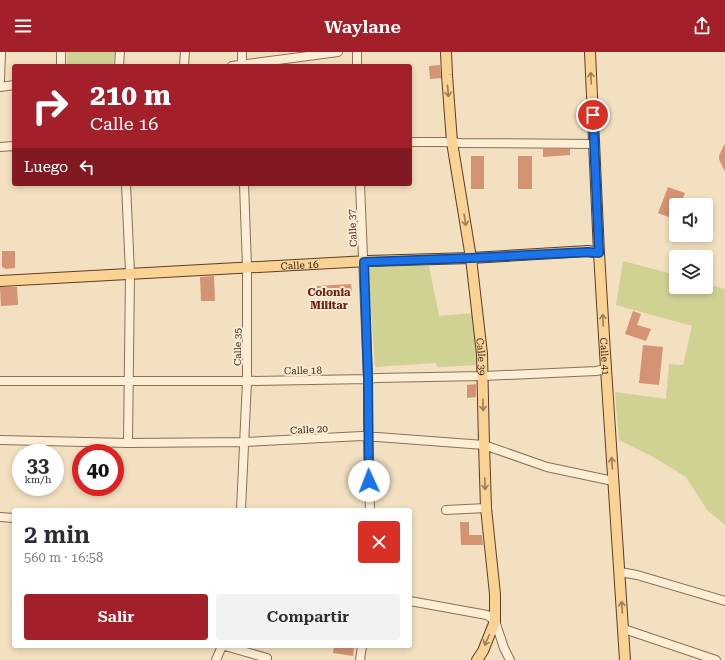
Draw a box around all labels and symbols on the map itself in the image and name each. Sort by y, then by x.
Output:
one-way arrow [588,72,595,85]
one-way arrow [445,84,452,97]
pin [576,98,610,132]
street label: Calle 37 [346,208,359,247]
one-way arrow [461,213,469,226]
street label: Calle 16 [280,259,319,272]
district label: Colonia Militar [307,286,351,312]
one-way arrow [599,314,607,327]
street label: Calle 35 [232,328,243,366]
street label: Calle 39 [474,337,487,376]
street label: Calle 41 [598,337,611,376]
street label: Calle 18 [284,365,322,376]
one-way arrow [479,398,487,411]
street label: Calle 20 [290,423,329,436]
speed limit sign: 40 [72,444,124,496]
one-way arrow [608,457,615,470]
position arrow [348,460,390,502]
one-way arrow [482,477,489,490]
one-way arrow [619,601,626,614]
one-way arrow [483,634,491,646]

